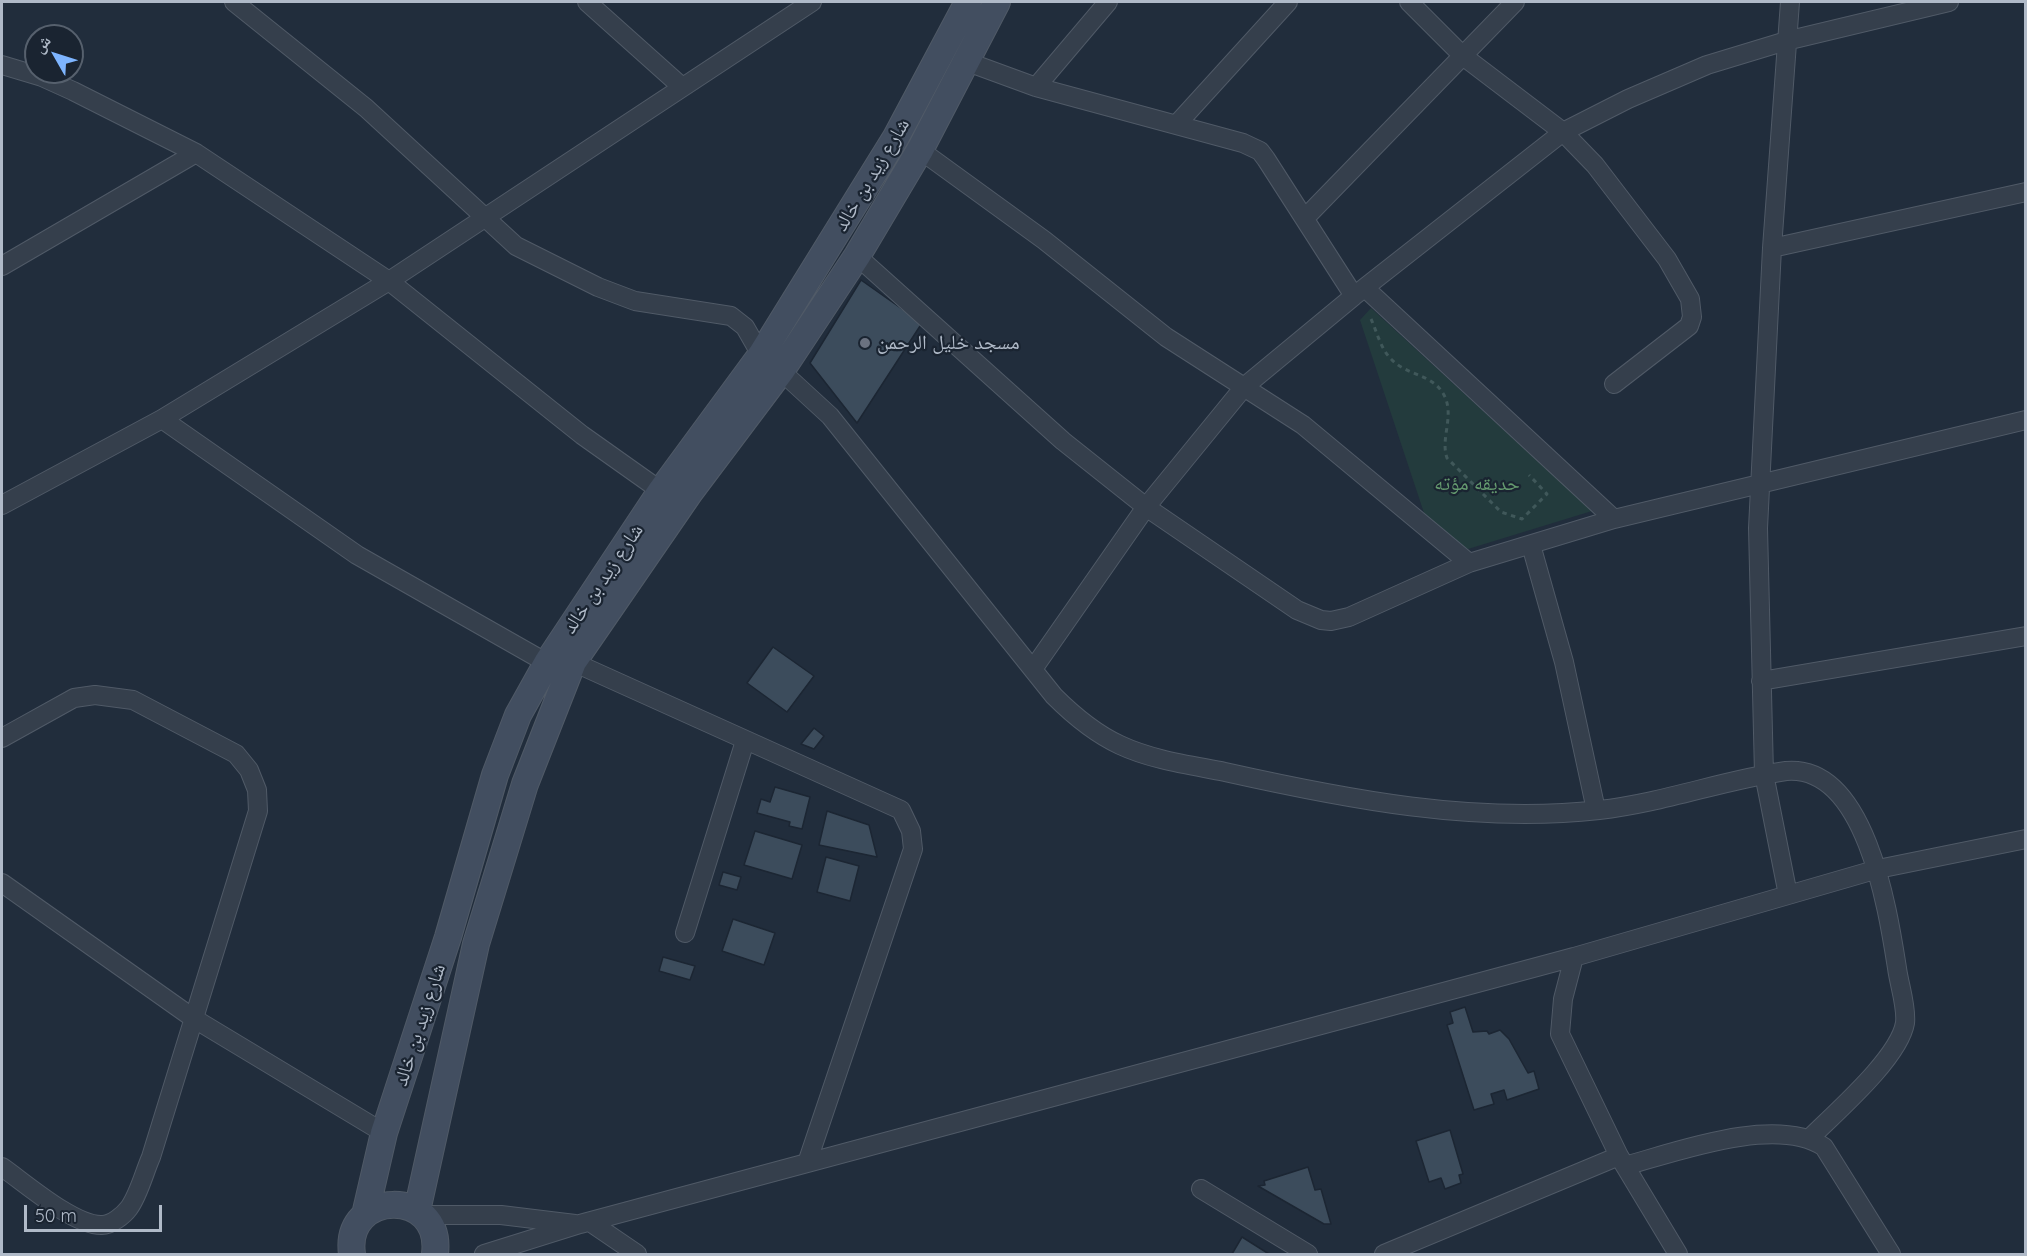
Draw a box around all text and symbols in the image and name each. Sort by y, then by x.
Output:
north arrow [24,24,84,84]
text: ش [28,31,55,57]
street label: شارع زيد بن خالد [829,114,915,236]
place label: مسجد خليل الرحمن [877,331,1019,355]
marker: مسجد خليل الرحمن [858,336,872,350]
park label: حديقه مؤته [1434,472,1520,496]
street label: شارع زيد بن خالد [557,520,649,638]
street label: شارع زيد بن خالد [389,961,451,1089]
scale bar [27,1193,165,1231]
text: 50 m [35,1204,77,1227]

